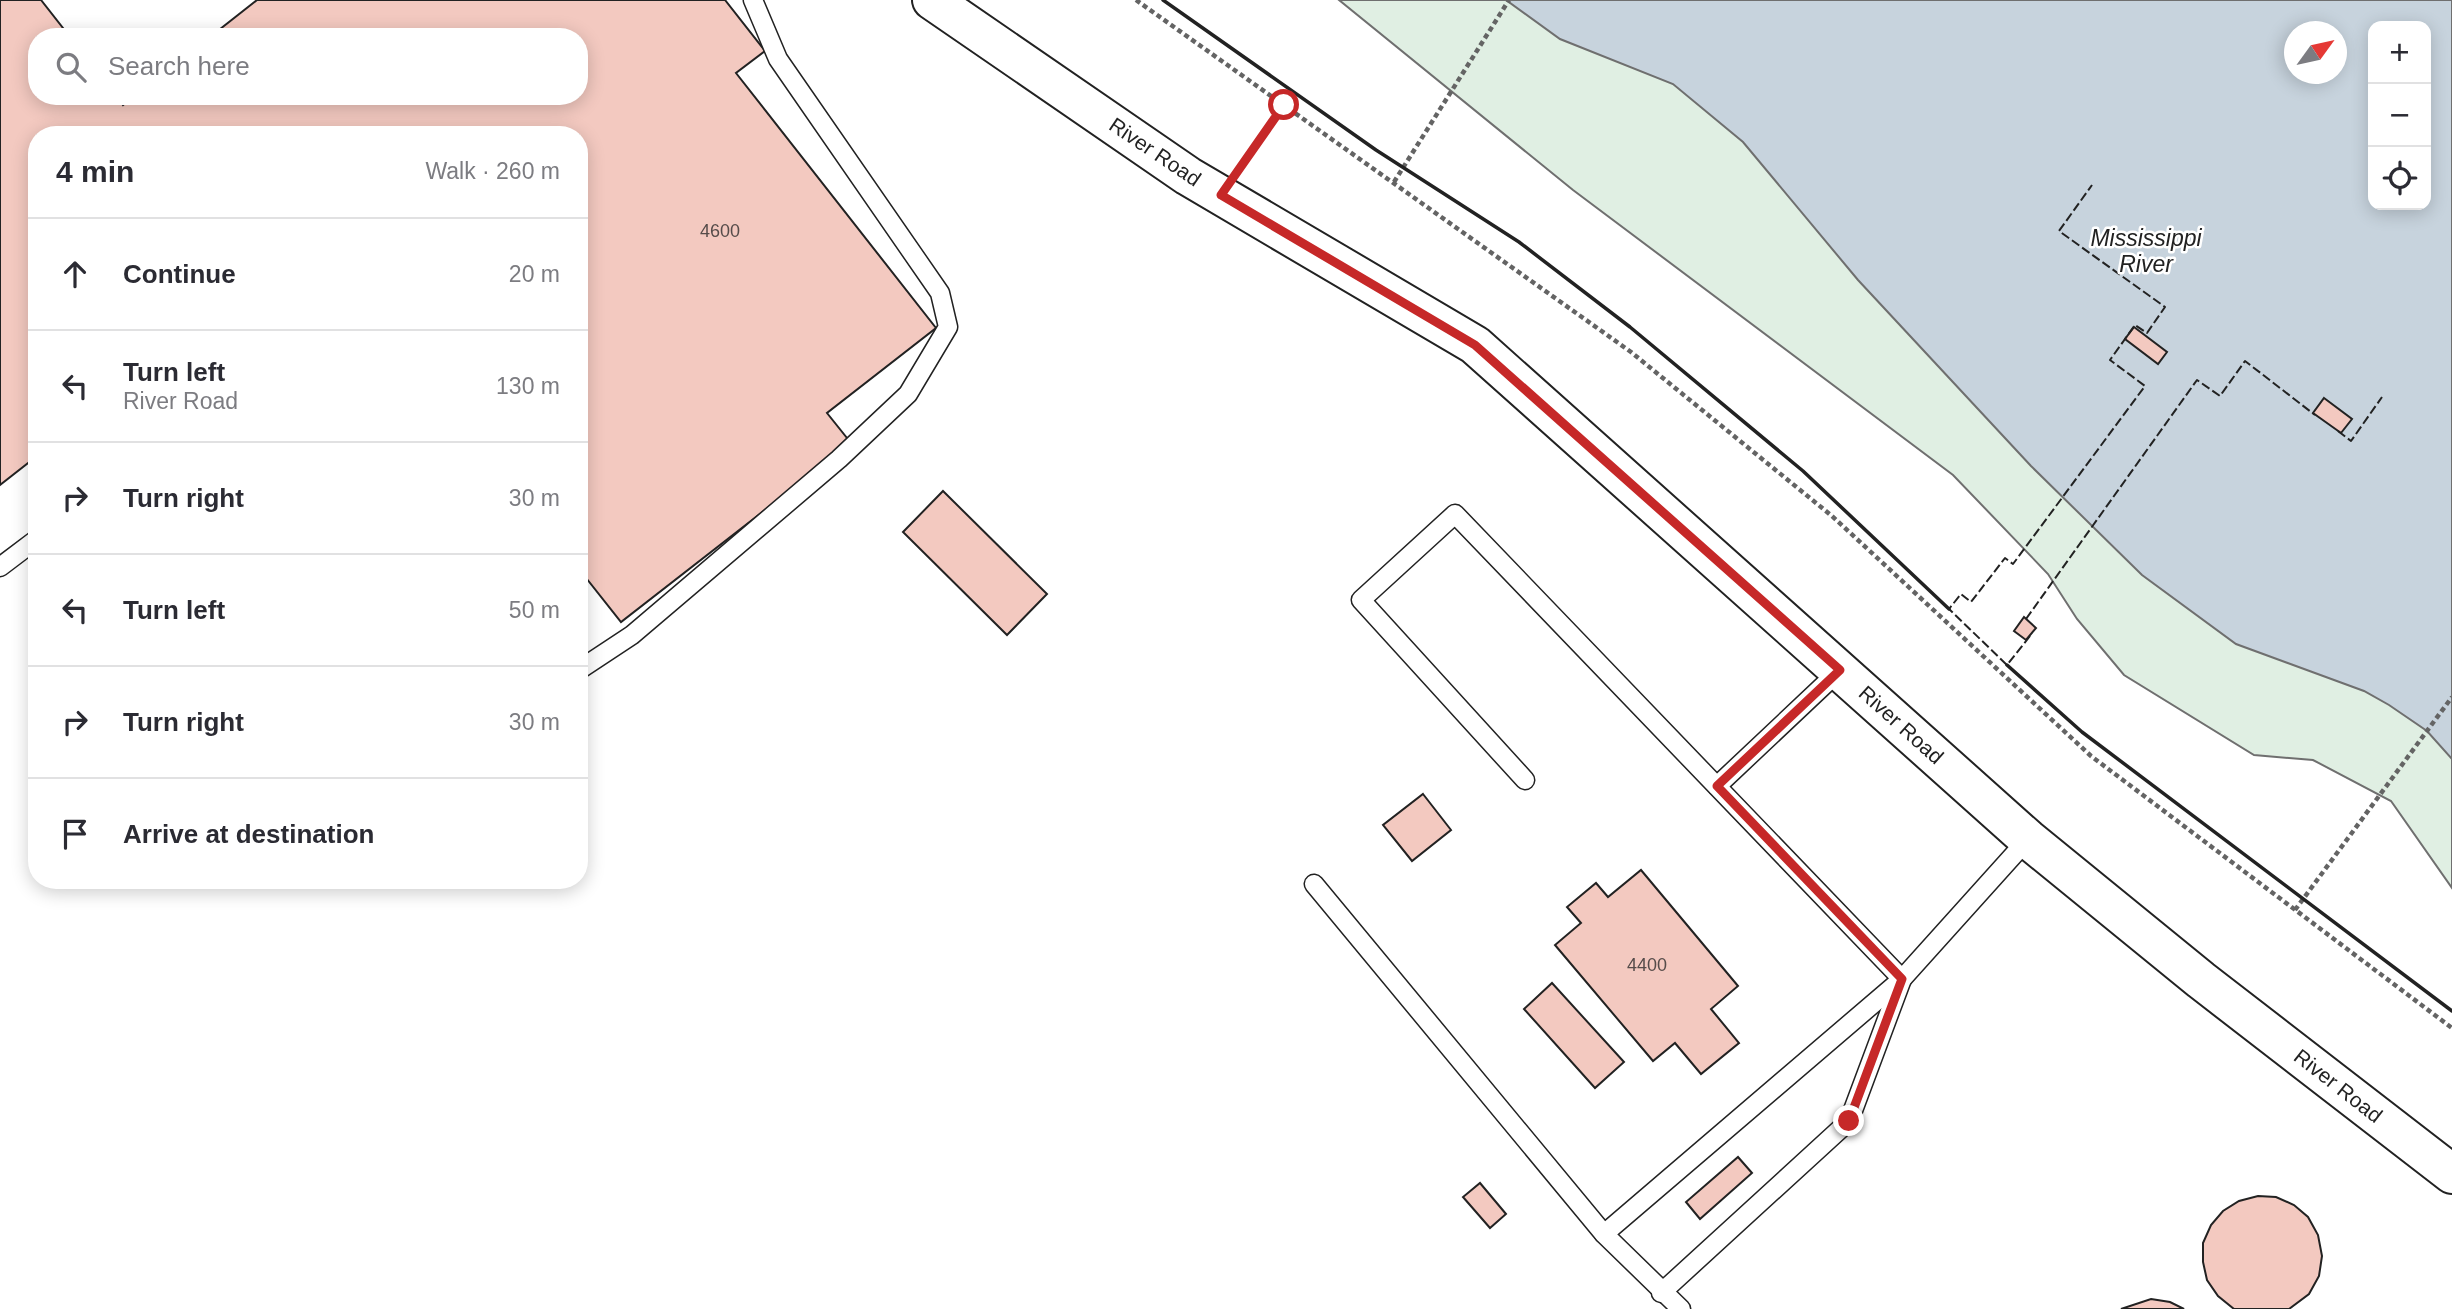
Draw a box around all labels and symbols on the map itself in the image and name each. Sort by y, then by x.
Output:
north arrow [2284,21,2347,84]
route start [1268,89,1299,120]
street label: River Road [1105,113,1205,190]
house number: 4600 [700,221,740,241]
water label: Mississippi River [2090,225,2202,277]
street label: River Road [1855,681,1948,768]
house number: 4400 [1627,955,1667,975]
street label: River Road [2290,1044,2387,1127]
route end [1833,1105,1864,1136]

